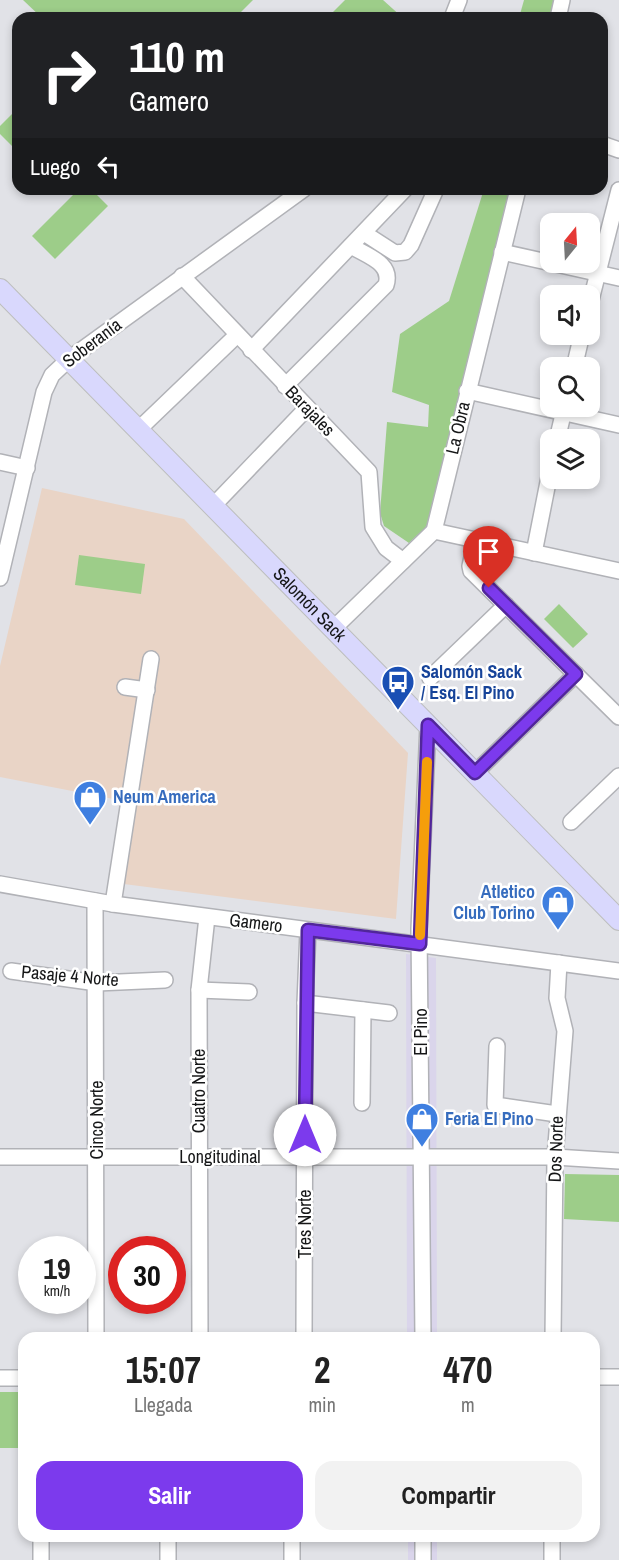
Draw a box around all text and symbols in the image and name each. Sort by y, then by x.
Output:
text: 110 m [129,29,225,85]
icon: right [30,36,108,114]
text: Gamero [129,83,209,119]
icon: left [92,150,125,183]
text: Luego [30,152,80,182]
north arrow [540,213,600,273]
map controls [540,213,600,489]
button: sound [540,285,600,345]
street label: Soberanía [57,312,126,373]
button: search [540,357,600,417]
street label: Barajales [280,380,341,441]
street label: La Obra [439,399,476,457]
button: layers [540,429,600,489]
pin [463,526,514,588]
icon: arrive [472,535,505,568]
street label: Salomón Sack [268,561,353,647]
place label: Salomón Sack / Esq. El Pino [421,659,523,705]
bus stop icon: Salomón Sack / Esq. El Pino [380,664,416,711]
shop icon: Neum America [72,779,108,826]
place label: Neum America [113,784,217,809]
place label: Atletico Club Torino [453,879,535,925]
shop icon: Atletico Club Torino [540,884,576,931]
street label: Gamero [228,907,284,938]
street label: Pasaje 4 Norte [20,959,120,992]
street label: El Pino [408,1008,433,1056]
street label: Cuatro Norte [186,1049,211,1133]
street label: Cinco Norte [84,1081,109,1159]
shop icon: Feria El Pino [404,1101,440,1148]
position arrow [273,1103,337,1167]
place label: Feria El Pino [445,1106,534,1131]
street label: Dos Norte [542,1115,569,1183]
street label: Longitudinal [179,1144,261,1169]
street label: Tres Norte [292,1189,317,1259]
speed limit sign: 30 [108,1236,186,1314]
text: 19 [43,1248,71,1288]
text: km/h [44,1280,70,1301]
text: 15:07 [125,1346,201,1394]
text: 2 [314,1346,330,1394]
text: 470 [443,1346,493,1394]
text: Llegada [134,1391,192,1418]
text: min [308,1391,336,1418]
text: m [461,1391,475,1418]
button: Salir [36,1461,303,1530]
button: Compartir [315,1461,582,1530]

